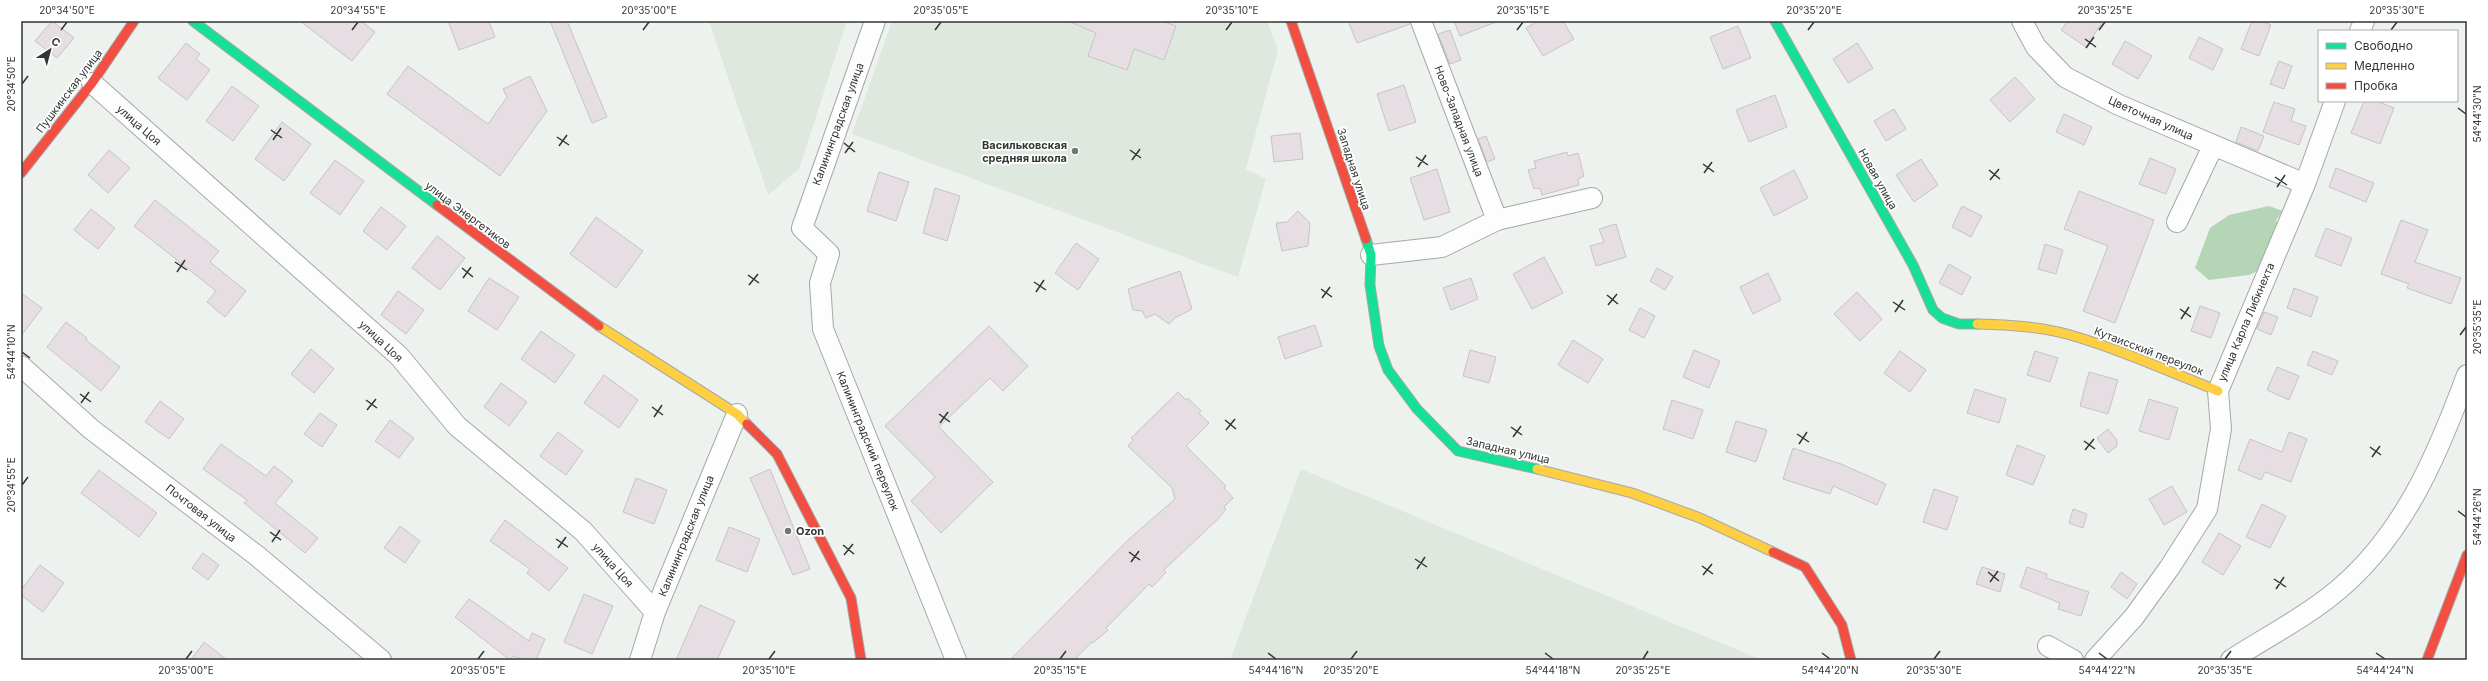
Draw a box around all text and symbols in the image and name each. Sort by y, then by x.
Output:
text: 20°34'50"E [39,4,95,16]
text: 20°34'55"E [330,4,386,16]
text: 20°35'00"E [621,4,677,16]
text: 20°35'05"E [913,4,969,16]
text: 20°35'10"E [1205,4,1259,16]
text: 20°35'15"E [1496,4,1550,16]
text: 20°35'20"E [1786,4,1842,16]
text: 20°35'25"E [2077,4,2133,16]
text: 20°35'30"E [2369,4,2425,16]
north arrow [30,30,70,70]
legend [2318,30,2458,102]
text: С [48,34,63,50]
text: Свободно [2354,38,2413,53]
street label: Пушкинская улица [33,46,105,136]
text: 20°34'50"E [5,56,17,112]
text: Медленно [2354,58,2415,73]
street label: Калининградская улица [809,61,867,187]
street label: Ново-Западная улица [1431,64,1487,178]
text: Пробка [2354,78,2398,93]
text: 54°44'30"N [2471,85,2483,143]
street label: Цветочная улица [2106,93,2196,143]
street label: улица Цоя [114,102,164,148]
street label: Западная улица [1334,126,1374,212]
place label: Васильковская средняя школа [982,138,1067,165]
marker: Васильковская средняя школа [1070,146,1080,156]
street label: Новая улица [1855,146,1901,212]
street label: улица Энергетиков [422,178,514,252]
street label: улица Карла Либкнехта [2215,261,2277,383]
text: 20°35'35"E [2471,299,2483,355]
street label: улица Цоя [356,317,406,365]
street label: Кутаисский переулок [2092,324,2206,378]
text: 54°44'10"N [5,325,17,379]
street label: Калининградский переулок [833,369,903,513]
street label: Западная улица [1465,434,1551,466]
text: 20°34'55"E [5,457,17,513]
street label: Калининградская улица [655,473,717,599]
street label: Почтовая улица [163,481,239,545]
text: 54°44'26"N [2471,489,2483,545]
place label: Ozon [796,524,824,538]
marker: Ozon [783,526,793,536]
street label: улица Цоя [589,540,637,590]
text: 20°35'00"E [158,664,214,676]
text: 20°35'05"E [450,664,506,676]
text: 20°35'10"E [742,664,796,676]
text: 20°35'15"E [1033,664,1087,676]
text: 54°44'16"N [1249,664,1303,676]
text: 20°35'20"E [1323,664,1379,676]
text: 54°44'18"N [1526,664,1580,676]
text: 20°35'25"E [1615,664,1671,676]
text: 54°44'20"N [1802,664,1858,676]
text: 20°35'30"E [1906,664,1962,676]
text: 54°44'22"N [2079,664,2135,676]
text: 20°35'35"E [2197,664,2253,676]
text: 54°44'24"N [2357,664,2413,676]

